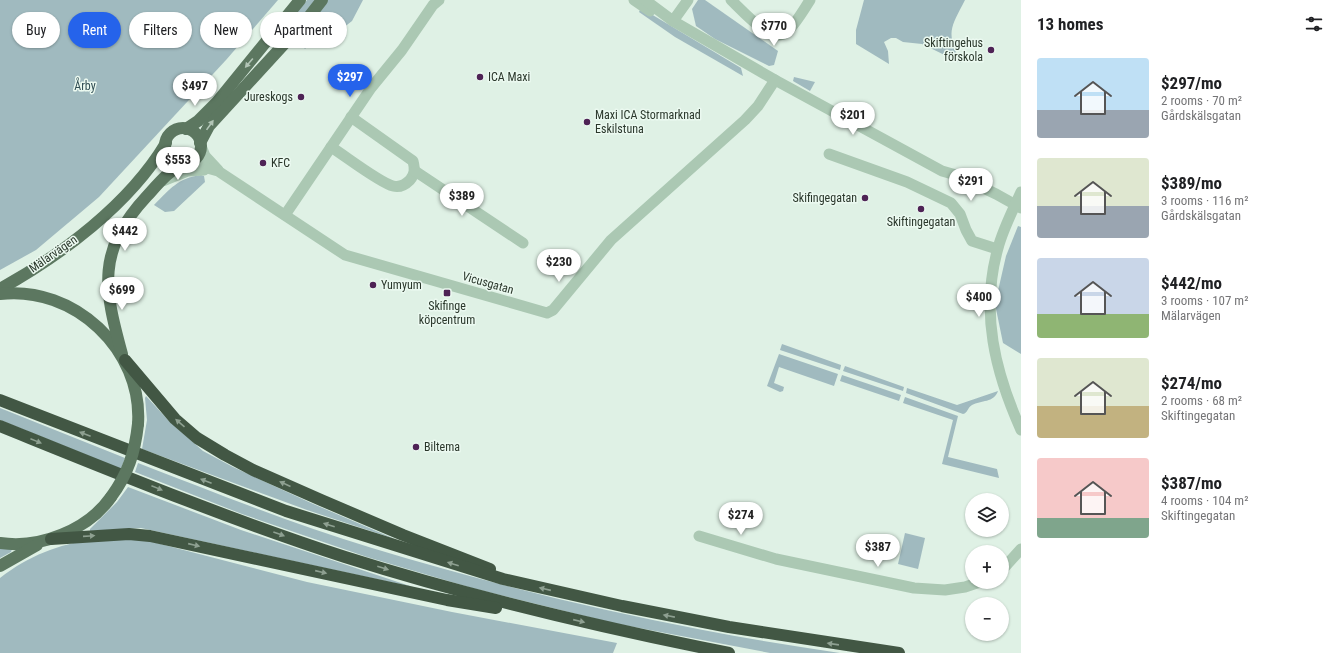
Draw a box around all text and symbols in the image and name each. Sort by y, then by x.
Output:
chip: Buy [12,12,60,48]
chip: Rent [68,12,121,48]
chip: Filters [129,12,192,48]
chip: New [200,12,252,48]
chip: Apartment [260,12,347,48]
pin: $770 [750,13,798,47]
icon: filters [1303,13,1325,35]
text: 13 homes [1037,14,1103,34]
text: $770 [761,18,787,33]
place label: Skiftingehus förskola [924,36,983,64]
marker: Skiftingehus förskola [986,45,996,55]
one-way arrow [245,58,254,68]
pin: $297 [326,64,374,98]
text: $297 [337,69,363,84]
place label: ICA Maxi [488,70,530,84]
marker: ICA Maxi [475,72,485,82]
pin: $497 [171,73,219,107]
text: $297/mo [1161,73,1222,93]
icon: home [1069,74,1117,122]
park label: Årby [74,77,96,93]
text: $497 [182,78,208,93]
place label: Jureskogs [244,90,293,104]
marker: Jureskogs [296,92,306,102]
text: 2 rooms · 70 m² [1161,93,1242,108]
pin: $201 [829,102,877,136]
text: $201 [840,107,866,122]
place label: Maxi ICA Stormarknad Eskilstuna [595,108,701,136]
text: Gårdskälsgatan [1161,108,1241,123]
marker: Maxi ICA Stormarknad Eskilstuna [582,117,592,127]
one-way arrow [206,120,214,131]
pin: $553 [154,147,202,181]
text: $553 [165,152,191,167]
place label: KFC [271,156,290,170]
marker: KFC [258,158,268,168]
pin: $291 [947,168,995,202]
text: $291 [958,173,984,188]
text: $389/mo [1161,173,1222,193]
icon: home [1069,174,1117,222]
pin: $389 [438,183,486,217]
text: $389 [449,188,475,203]
place label: Skifingegatan [793,191,857,205]
marker: Skifingegatan [860,193,870,203]
text: 3 rooms · 116 m² [1161,193,1248,208]
marker: Skiftingegatan [916,204,926,214]
text: Gårdskälsgatan [1161,208,1241,223]
place label: Skiftingegatan [887,215,955,229]
pin: $442 [101,218,149,252]
text: $442 [112,223,138,238]
street label: Mälarvägen [26,232,80,276]
pin: $230 [535,249,583,283]
text: $230 [546,254,572,269]
street label: Vicusgatan [461,269,516,297]
text: $442/mo [1161,273,1222,293]
icon: home [1069,274,1117,322]
pin: $699 [98,277,146,311]
place label: Yumyum [381,278,422,292]
marker: Yumyum [368,280,378,290]
text: $699 [109,282,135,297]
pin: $400 [955,284,1003,318]
marker: Skifinge köpcentrum [442,288,452,298]
text: $400 [966,289,992,304]
text: 3 rooms · 107 m² [1161,293,1248,308]
place label: Skifinge köpcentrum [419,299,475,327]
text: Mälarvägen [1161,308,1221,323]
text: $274/mo [1161,373,1222,393]
icon: home [1069,374,1117,422]
text: 2 rooms · 68 m² [1161,393,1242,408]
text: Skiftingegatan [1161,408,1235,423]
one-way arrow [174,418,185,427]
one-way arrow [79,430,91,436]
one-way arrow [31,438,43,444]
place label: Biltema [424,440,460,454]
marker: Biltema [411,442,421,452]
text: $387/mo [1161,473,1222,493]
icon: home [1069,474,1117,522]
one-way arrow [200,477,212,483]
one-way arrow [279,481,291,487]
one-way arrow [152,486,164,492]
map controls [965,493,1009,641]
button: layers [965,493,1009,537]
text: 4 rooms · 104 m² [1161,493,1248,508]
pin: $274 [717,502,765,536]
text: $274 [728,507,754,522]
text: Skiftingegatan [1161,508,1235,523]
one-way arrow [322,522,334,528]
one-way arrow [273,532,285,538]
one-way arrow [83,533,95,540]
pin: $387 [854,534,902,568]
text: $387 [865,539,891,554]
one-way arrow [188,542,200,548]
button: + [965,545,1009,589]
one-way arrow [446,561,458,567]
one-way arrow [377,565,389,571]
one-way arrow [315,570,327,576]
one-way arrow [539,585,552,591]
button: − [965,597,1009,641]
one-way arrow [663,613,675,619]
one-way arrow [573,619,585,625]
one-way arrow [827,641,839,647]

